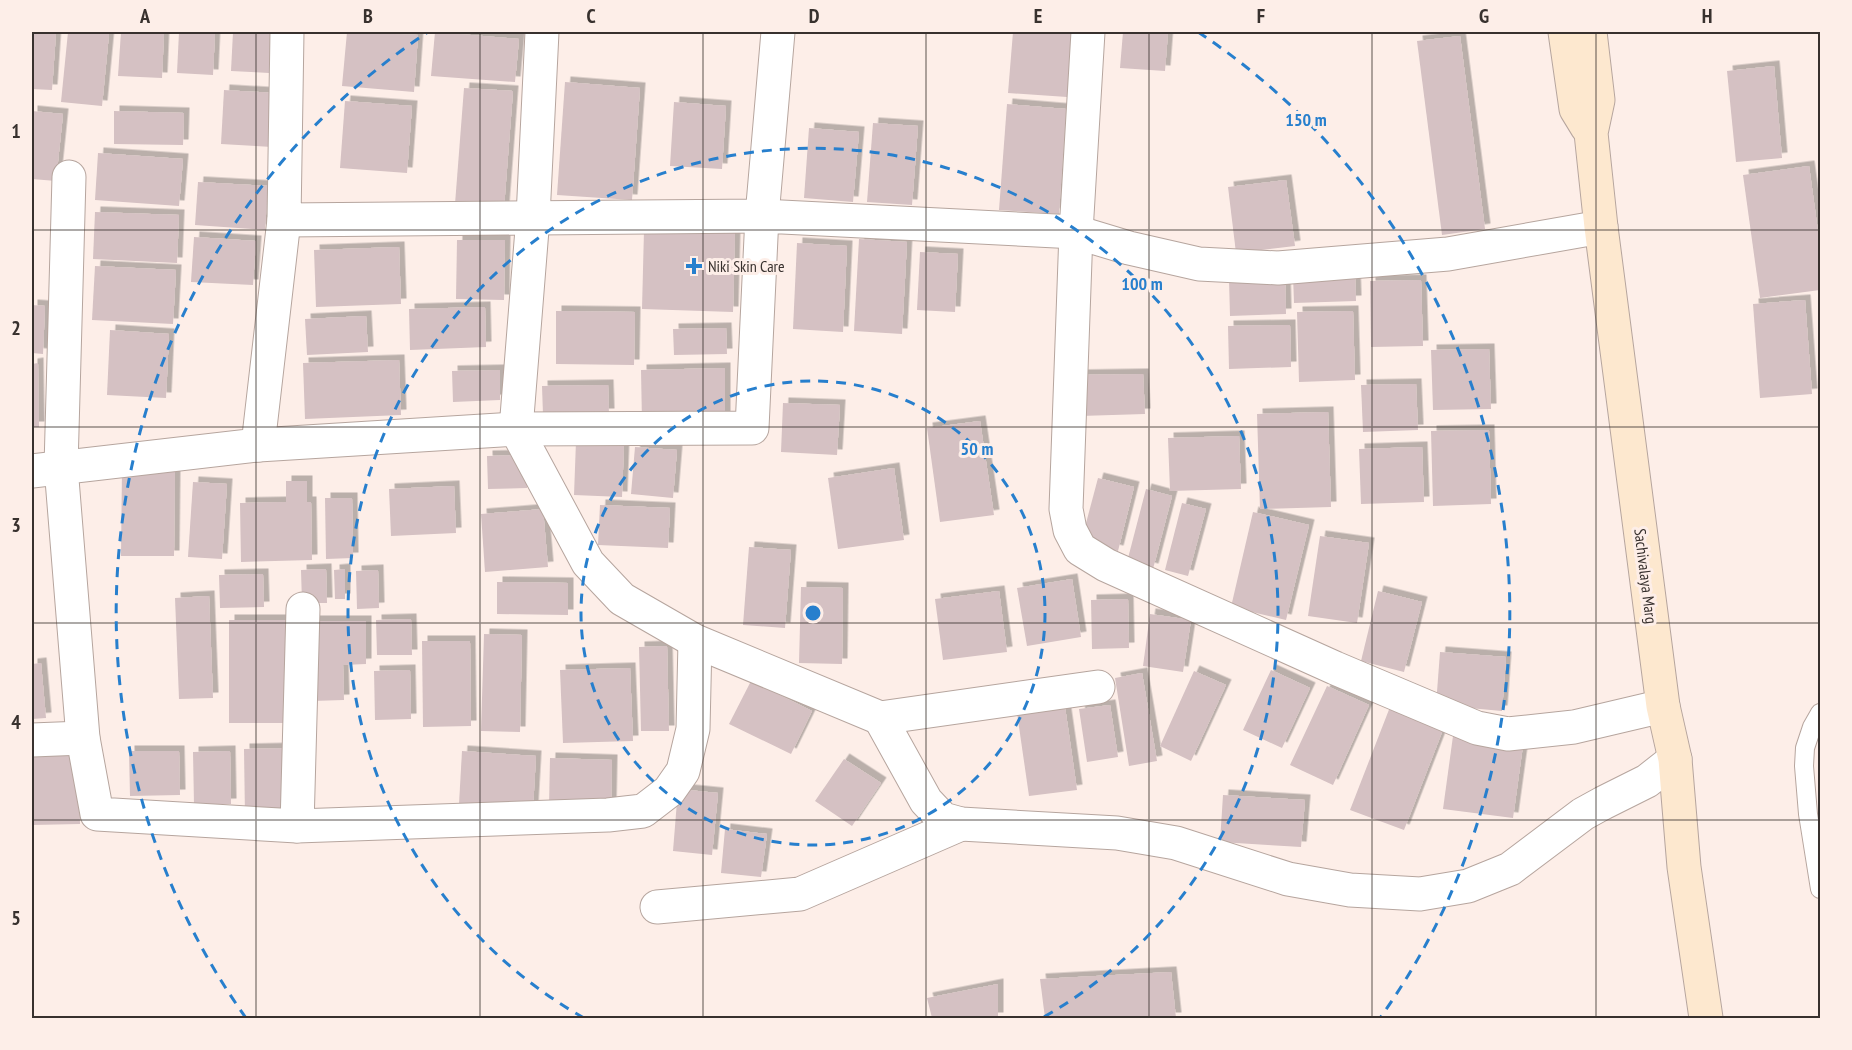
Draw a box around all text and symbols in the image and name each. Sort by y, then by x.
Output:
text: A [139,3,151,29]
text: B [363,3,373,29]
text: C [586,3,596,29]
text: D [809,3,820,29]
text: E [1034,3,1042,29]
text: F [1257,3,1265,29]
text: G [1479,3,1489,29]
text: H [1702,3,1712,29]
text: 150 m [1285,108,1327,131]
text: 1 [11,118,21,144]
place label: Niki Skin Care [708,256,785,276]
marker: Niki Skin Care [685,257,703,275]
text: 100 m [1121,272,1163,295]
text: 2 [11,315,21,341]
text: 50 m [961,437,993,460]
text: 3 [11,512,21,538]
street label: Sachivalaya Marg [1630,527,1662,625]
centre of rings [803,603,823,623]
text: 4 [11,709,21,735]
text: 5 [11,905,21,931]

